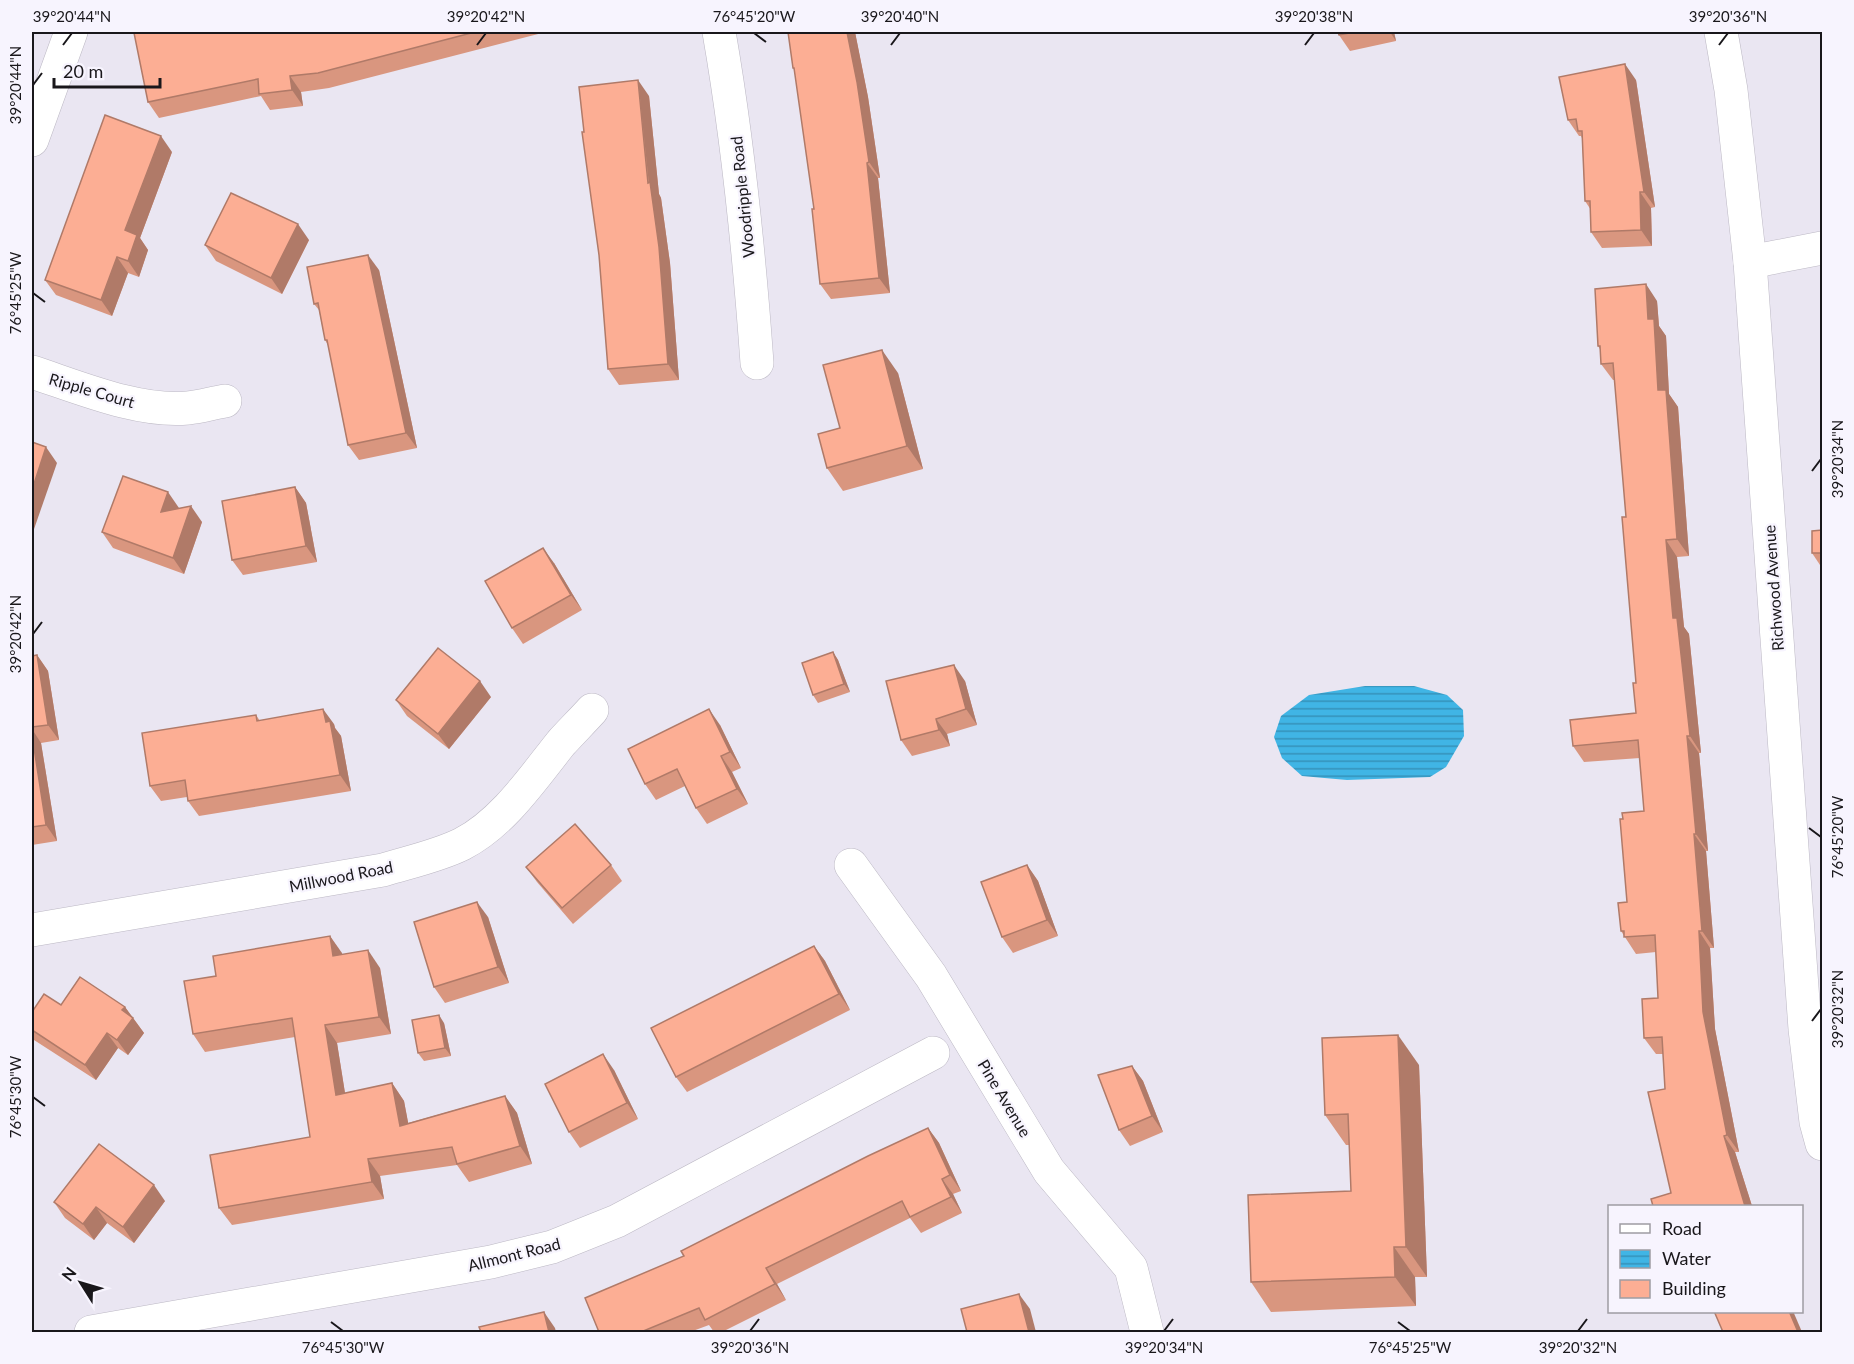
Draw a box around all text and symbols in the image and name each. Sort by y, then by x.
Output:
text: 39°20'44"N [33,7,111,25]
text: 39°20'42"N [447,7,525,25]
text: 76°45'20"W [713,7,796,25]
text: 39°20'40"N [861,7,939,25]
text: 39°20'38"N [1275,7,1353,25]
text: 39°20'36"N [1689,7,1767,25]
text: 39°20'44"N [6,46,24,124]
scale bar [54,51,160,89]
text: 20 m [63,60,103,82]
street label: Woodripple Road [726,135,758,259]
text: 76°45'25"W [6,251,24,334]
street label: Ripple Court [47,369,137,411]
text: 39°20'34"N [1828,420,1846,498]
street label: Richwood Avenue [1759,524,1787,652]
text: 39°20'42"N [6,595,24,673]
text: 76°45'20"W [1828,795,1846,878]
street label: Millwood Road [288,857,394,895]
text: 39°20'32"N [1828,970,1846,1048]
text: 76°45'30"W [6,1055,24,1138]
street label: Pine Avenue [974,1056,1036,1140]
legend [1608,1205,1803,1313]
text: Road [1662,1217,1702,1239]
street label: Allmont Road [466,1233,562,1275]
text: Water [1662,1247,1711,1269]
north arrow [51,1253,111,1313]
text: N [57,1263,80,1284]
text: Building [1662,1277,1726,1299]
text: 76°45'30"W [302,1338,385,1356]
text: 39°20'36"N [711,1338,789,1356]
text: 39°20'34"N [1125,1338,1203,1356]
text: 76°45'25"W [1369,1338,1452,1356]
text: 39°20'32"N [1539,1338,1617,1356]

